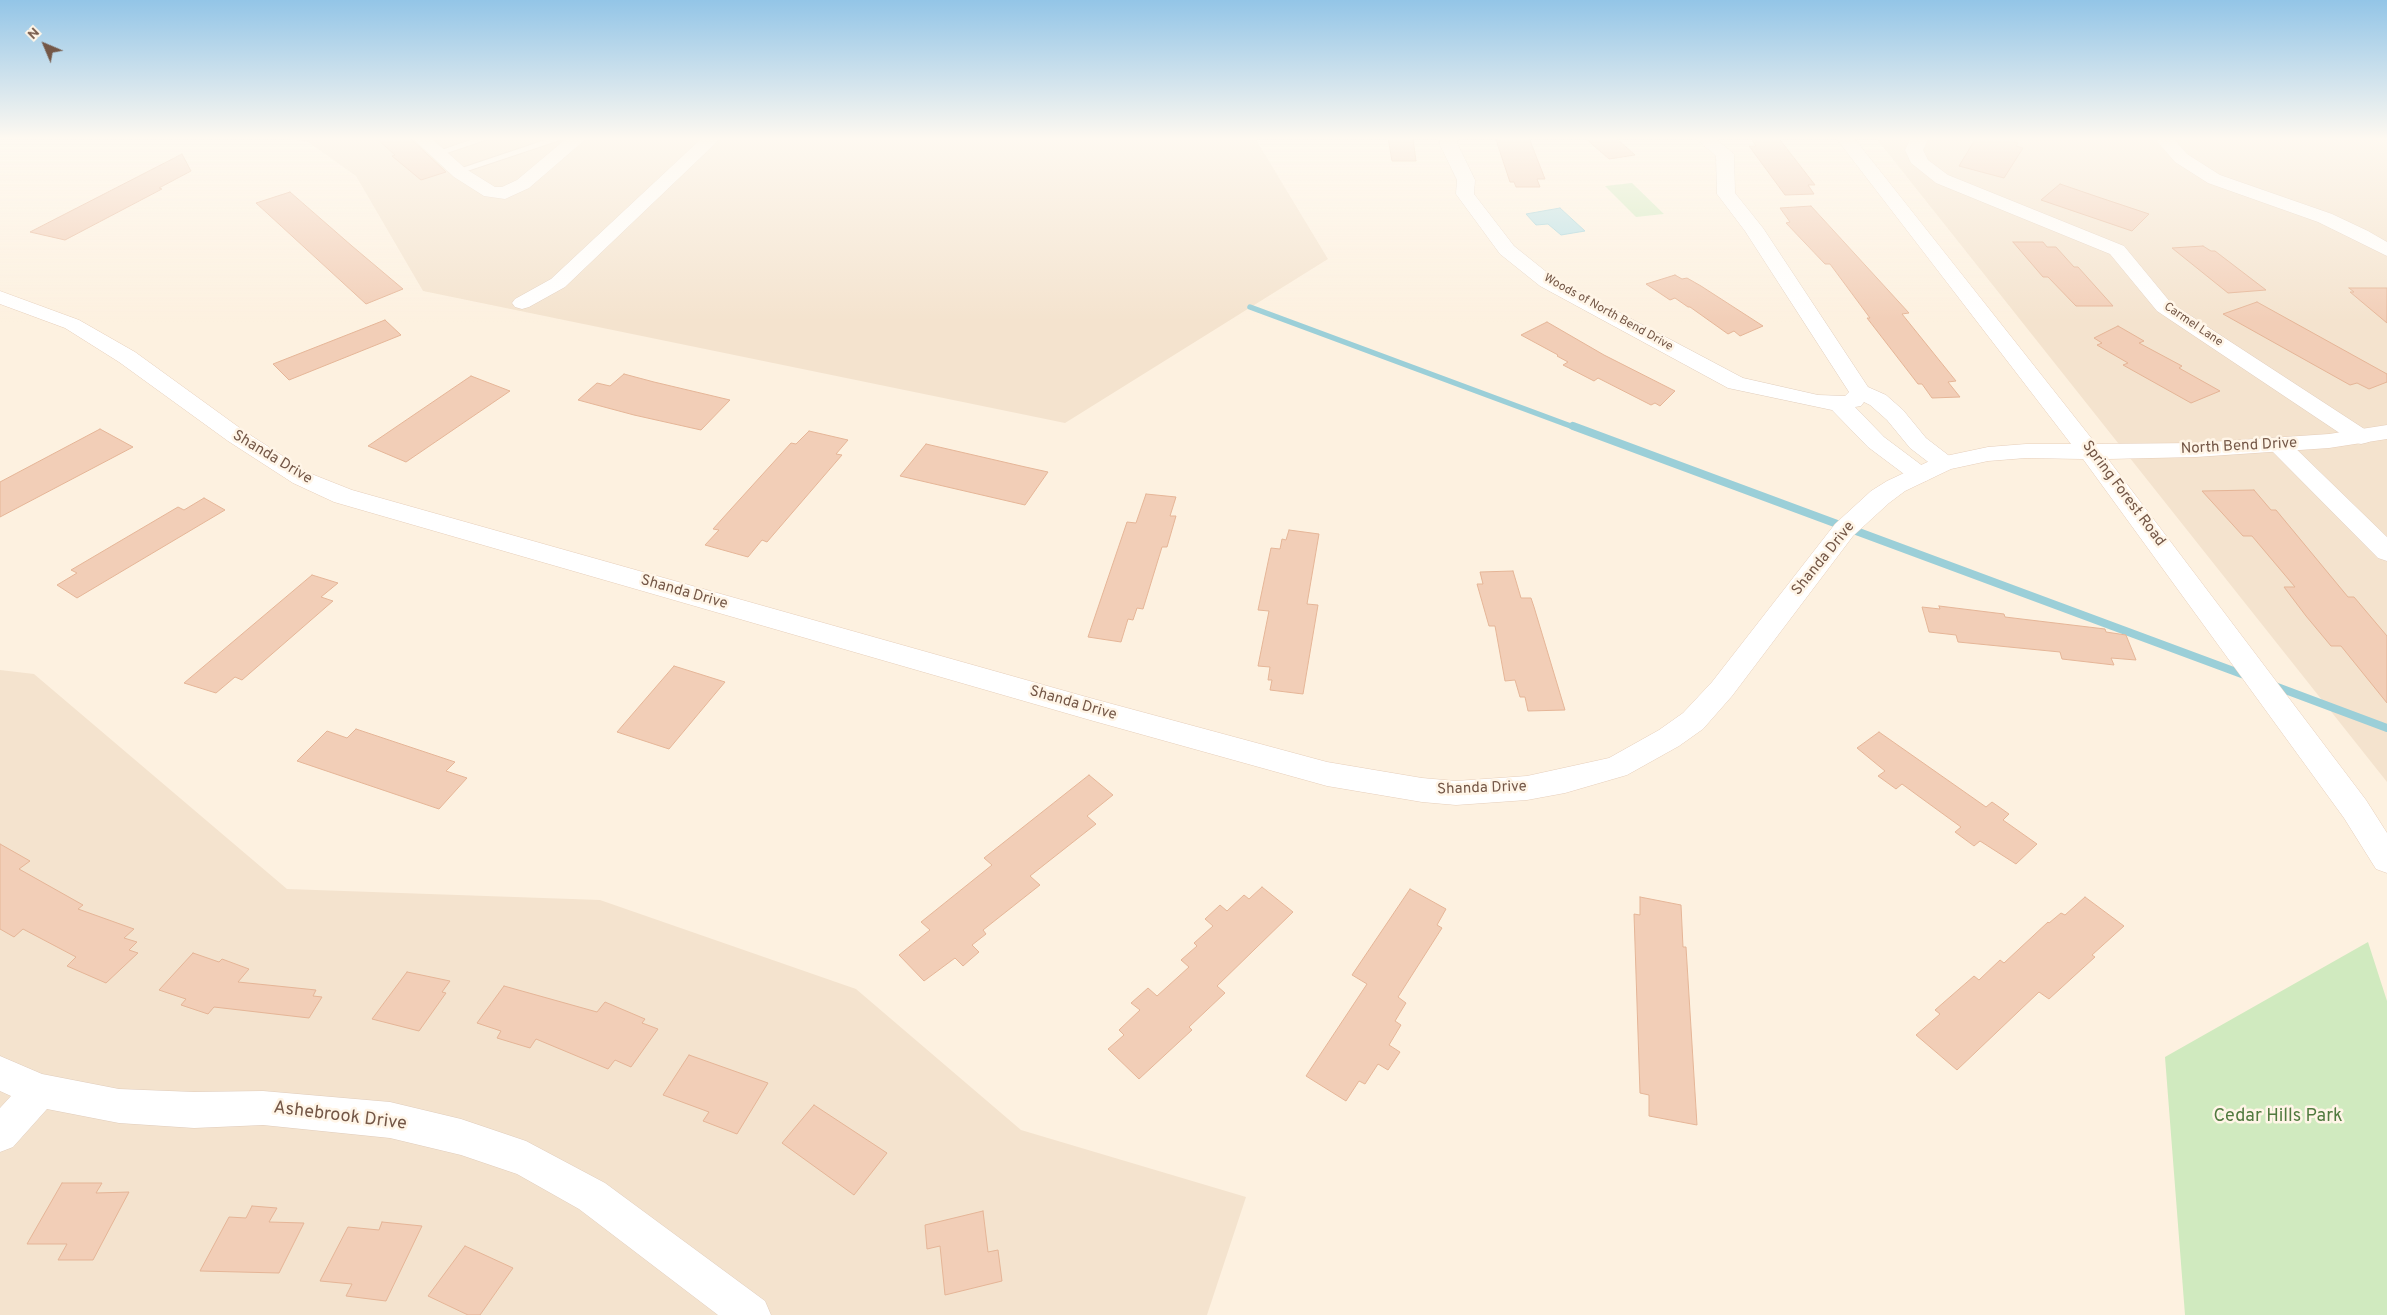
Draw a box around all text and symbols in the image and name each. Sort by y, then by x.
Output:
north arrow [20,20,70,70]
text: N [24,24,44,44]
street label: Woods of North Bend Drive [1541,271,1675,355]
street label: Carmel Lane [2161,300,2225,350]
street label: Shanda Drive [229,427,315,489]
street label: North Bend Drive [2180,435,2298,459]
street label: Spring Forest Road [2078,438,2168,550]
street label: Shanda Drive [1789,519,1859,599]
street label: Shanda Drive [638,572,730,614]
street label: Shanda Drive [1027,683,1119,725]
street label: Shanda Drive [1437,778,1527,800]
street label: Ashebrook Drive [272,1098,408,1136]
park label: Cedar Hills Park [2213,1106,2343,1128]

